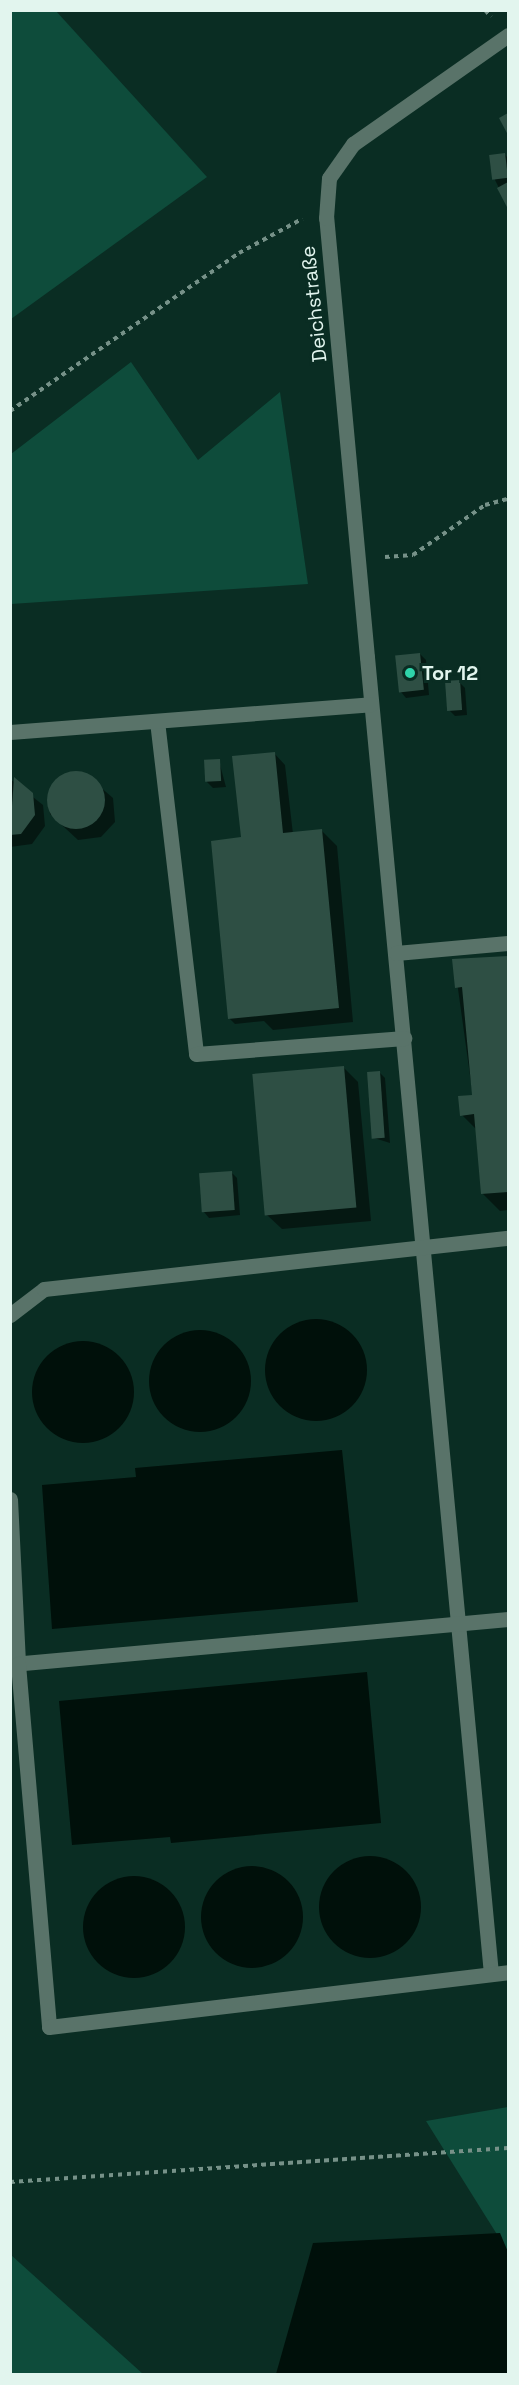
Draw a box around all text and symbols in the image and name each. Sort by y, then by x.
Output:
street label: Deichstraße [296,245,332,363]
place label: Tor 12 [422,661,478,685]
marker: Tor 12 [403,666,417,680]

